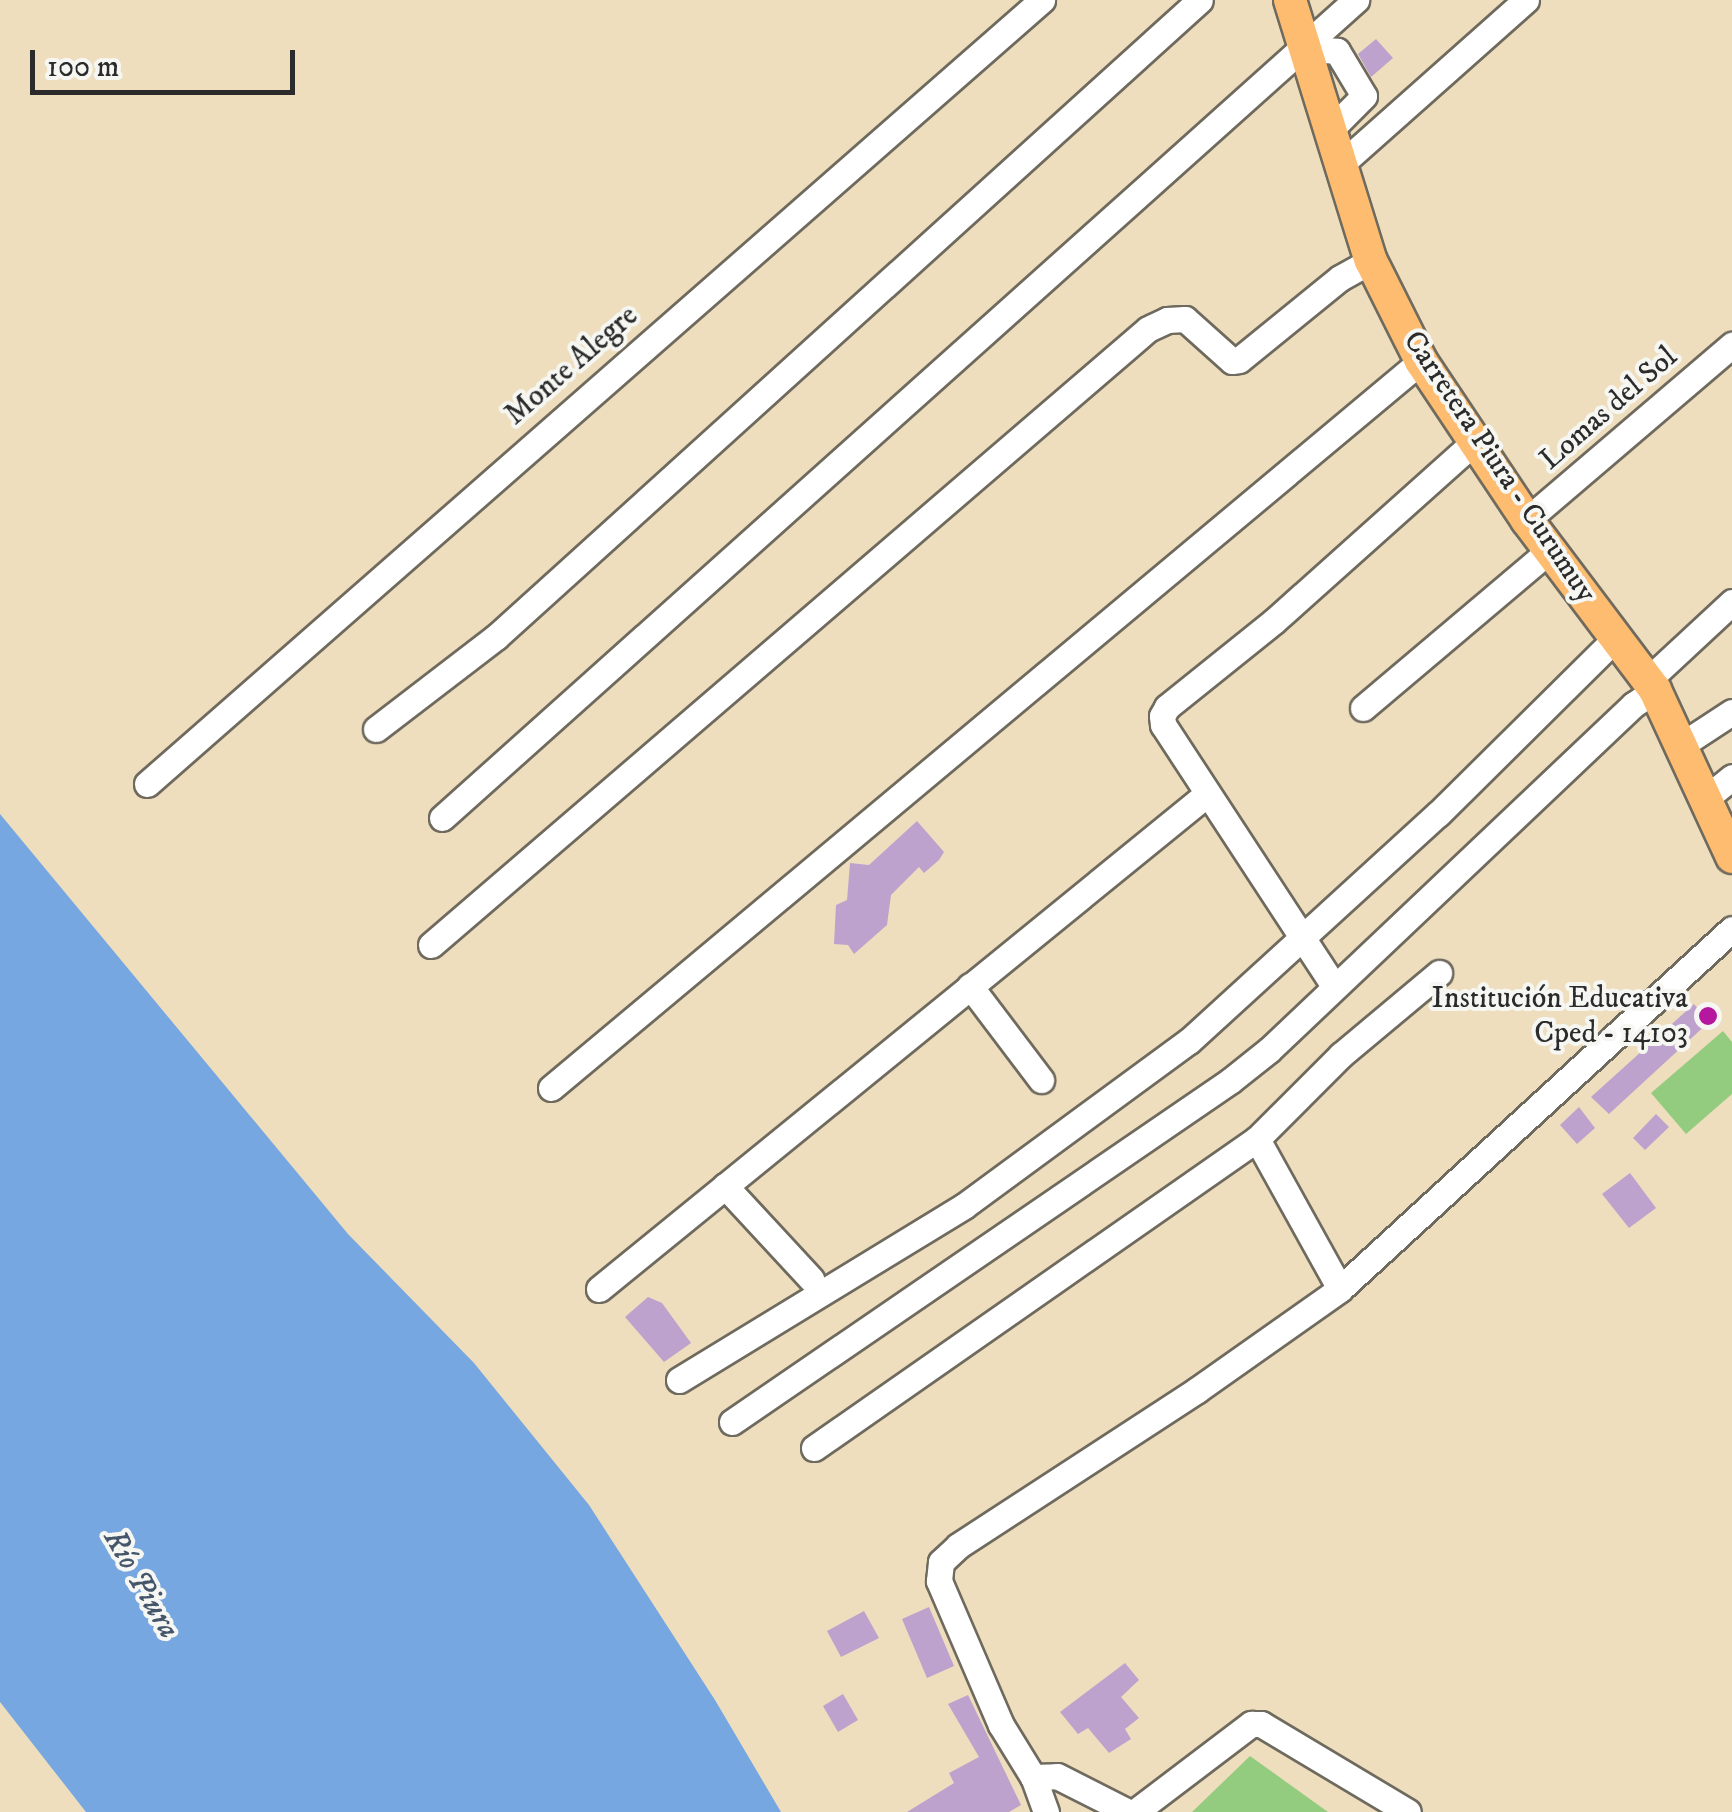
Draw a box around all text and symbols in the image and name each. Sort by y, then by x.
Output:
scale bar [35,30,300,92]
text: 100 m [47,49,119,86]
street label: Monte Alegre [498,299,646,433]
street label: Carretera Piura - Curumuy [1395,324,1603,610]
street label: Lomas del Sol [1533,340,1685,478]
place label: Institución Educativa Cped - 14103 [1432,981,1688,1052]
marker: Institución Educativa Cped - 14103 [1697,1005,1719,1027]
water label: Río Piura [94,1522,188,1646]

